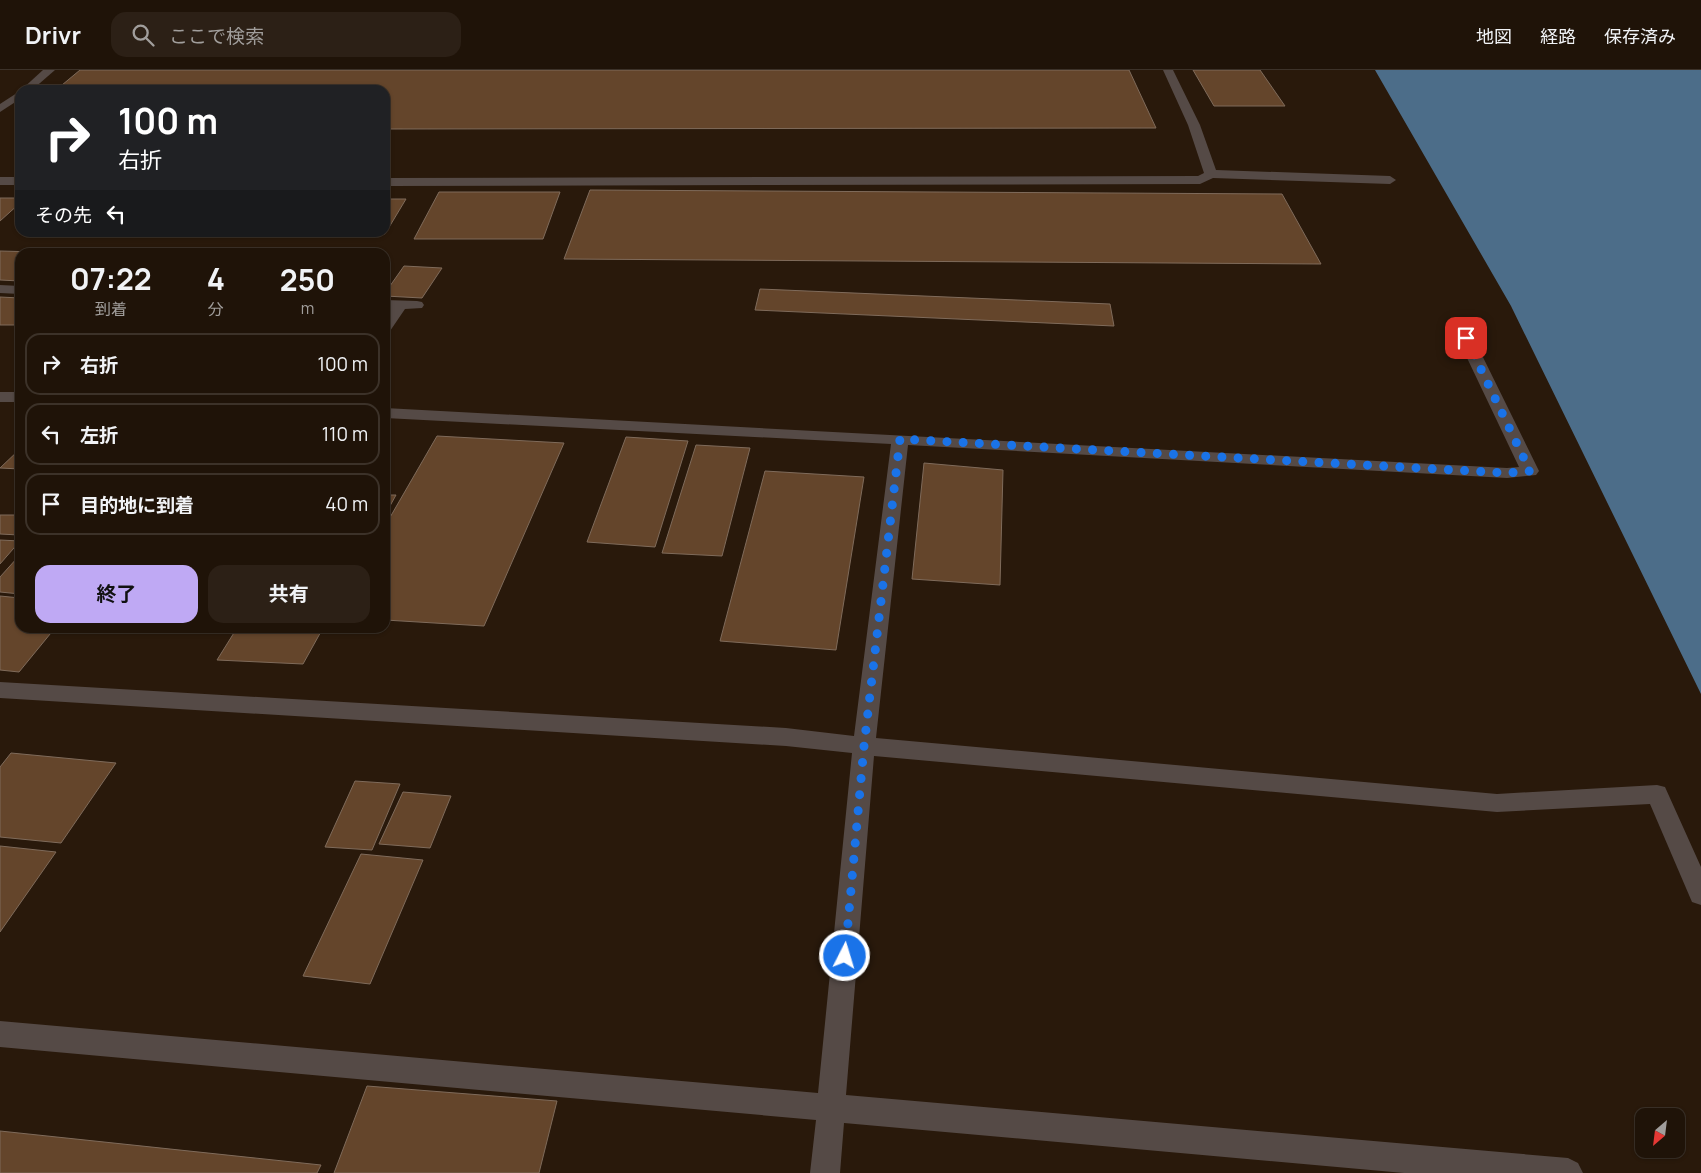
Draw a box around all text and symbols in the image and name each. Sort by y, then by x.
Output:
search box [111,12,461,57]
text: Drivr [25,18,81,51]
icon: search [129,21,157,49]
text: ここで検索 [169,23,264,49]
text: 地図 [1476,24,1512,48]
text: 経路 [1540,24,1576,48]
text: 保存済み [1604,24,1676,48]
text: 100 m [118,97,218,145]
icon: right [35,105,100,170]
text: 右折 [118,145,162,175]
icon: left [102,200,130,228]
text: その先 [35,202,92,228]
text: 07:22 [70,258,152,299]
text: 4 [207,258,225,299]
text: 250 [280,259,335,300]
text: m [301,297,314,319]
text: 到着 [95,298,127,320]
text: 分 [208,298,224,320]
pin [1445,317,1487,359]
icon: arrive [1452,324,1480,352]
icon: right [37,350,65,378]
text: 100 m [317,351,368,377]
text: 右折 [80,352,118,378]
icon: left [37,420,65,448]
text: 110 m [322,421,368,447]
text: 左折 [80,422,118,448]
icon: arrive [37,490,65,518]
text: 40 m [325,491,368,517]
text: 目的地に到着 [80,492,194,518]
button: 終了 [35,565,198,623]
button: 共有 [208,565,370,623]
position arrow [818,929,870,981]
north arrow [1635,1108,1685,1158]
map controls [1635,1108,1685,1158]

